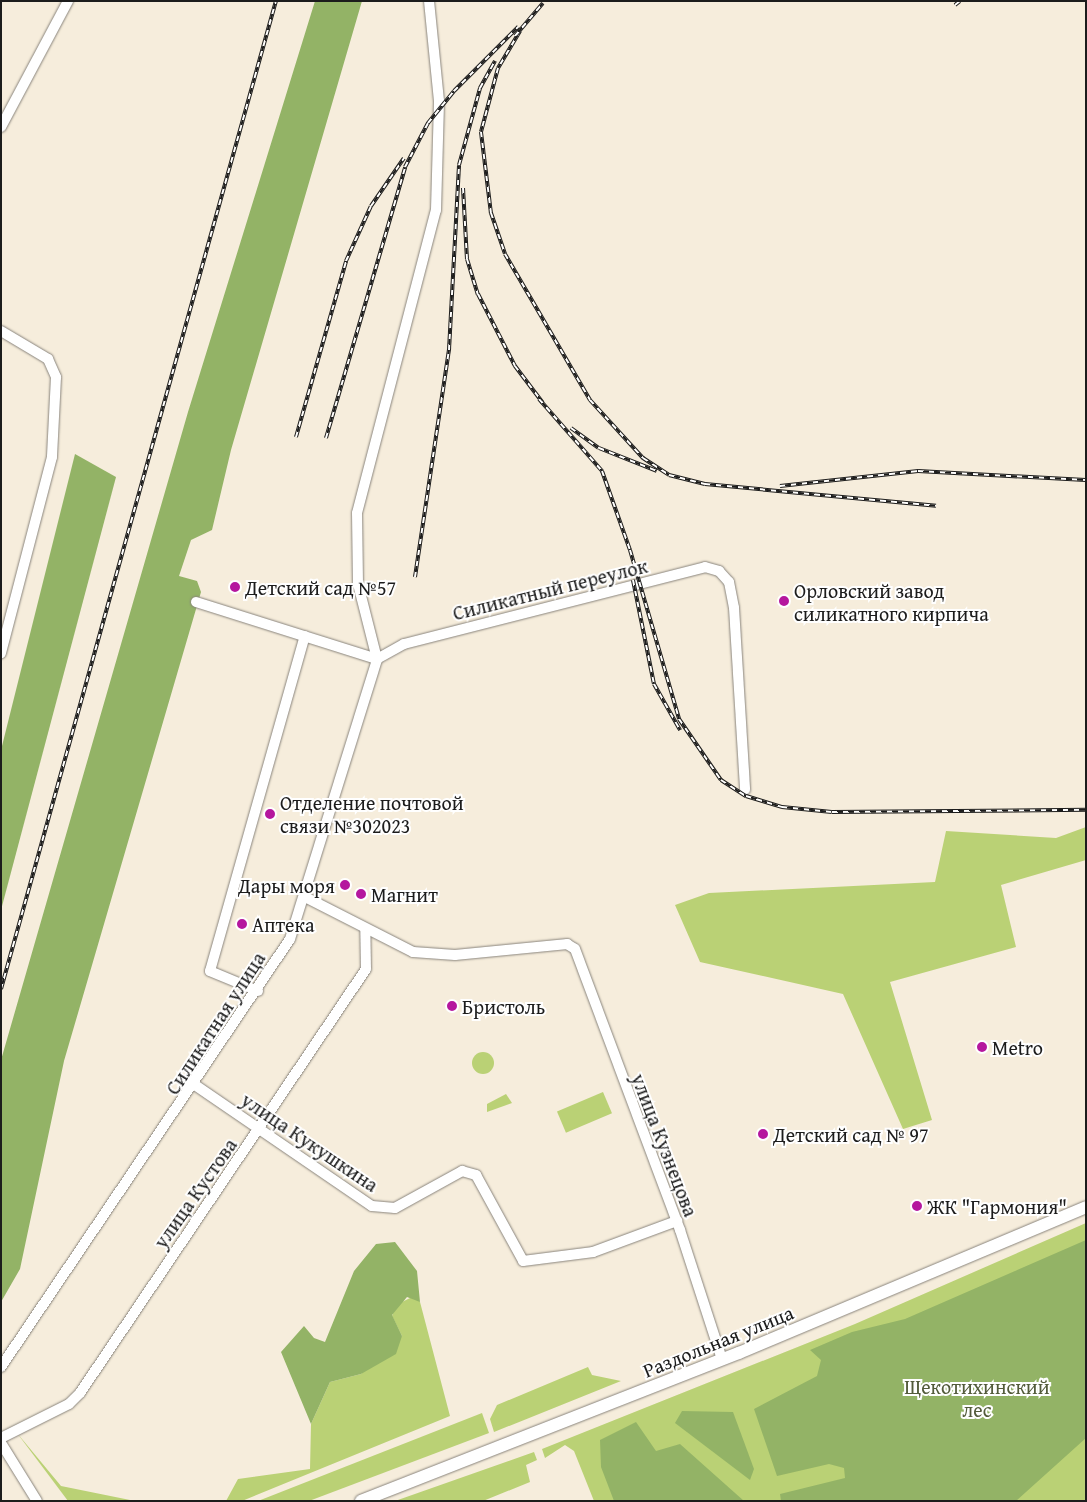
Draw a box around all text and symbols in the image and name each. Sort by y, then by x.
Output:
street label: Силикатный переулок [450,553,650,625]
place label: Детский сад №57 [245,575,396,599]
place label: Орловский завод силикатного кирпича [794,578,989,625]
marker: Детский сад №57 [229,581,241,593]
marker: Орловский завод силикатного кирпича [778,595,790,607]
place label: Отделение почтовой связи №302023 [280,790,464,837]
marker: Отделение почтовой связи №302023 [264,808,276,820]
place label: Дары моря [238,873,335,897]
marker: Дары моря [339,879,351,891]
place label: Магнит [371,882,438,906]
marker: Магнит [355,888,367,900]
place label: Аптека [252,912,314,936]
marker: Аптека [236,918,248,930]
street label: Силикатная улица [160,947,270,1099]
place label: Бристоль [462,994,545,1018]
marker: Бристоль [446,1000,458,1012]
place label: Metro [992,1035,1043,1059]
marker: Metro [976,1041,988,1053]
street label: улица Кузнецова [627,1070,703,1220]
street label: улица Кукушкина [237,1087,383,1197]
place label: Детский сад № 97 [773,1122,929,1146]
marker: Детский сад № 97 [757,1128,769,1140]
street label: улица Кустова [148,1133,242,1253]
place label: ЖК "Гармония" [927,1194,1067,1218]
marker: ЖК "Гармония" [911,1200,923,1212]
street label: Раздольная улица [639,1300,797,1382]
park label: Щекотихинский лес [904,1375,1050,1422]

